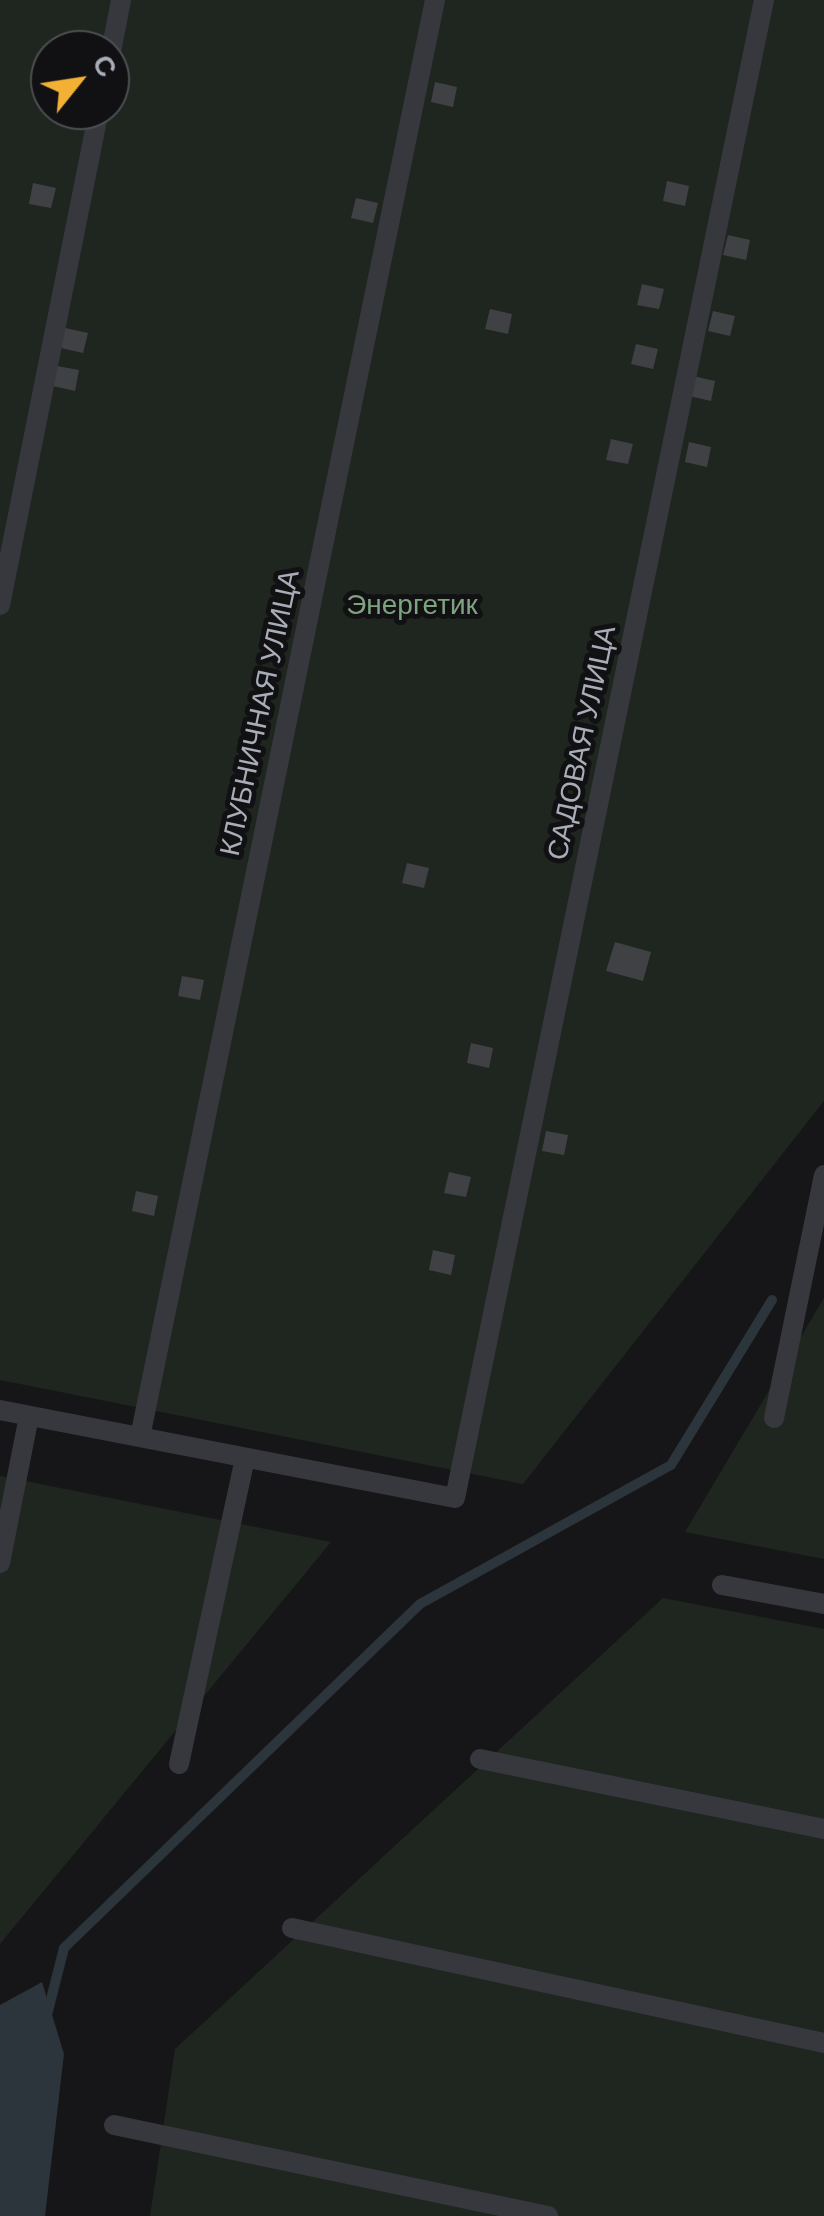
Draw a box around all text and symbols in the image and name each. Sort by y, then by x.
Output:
north arrow [30,30,130,130]
text: С [86,49,123,82]
street label: КЛУБНИЧНАЯ УЛИЦА [214,567,308,859]
park label: Энергетик [346,589,478,623]
street label: САДОВАЯ УЛИЦА [542,623,624,863]

